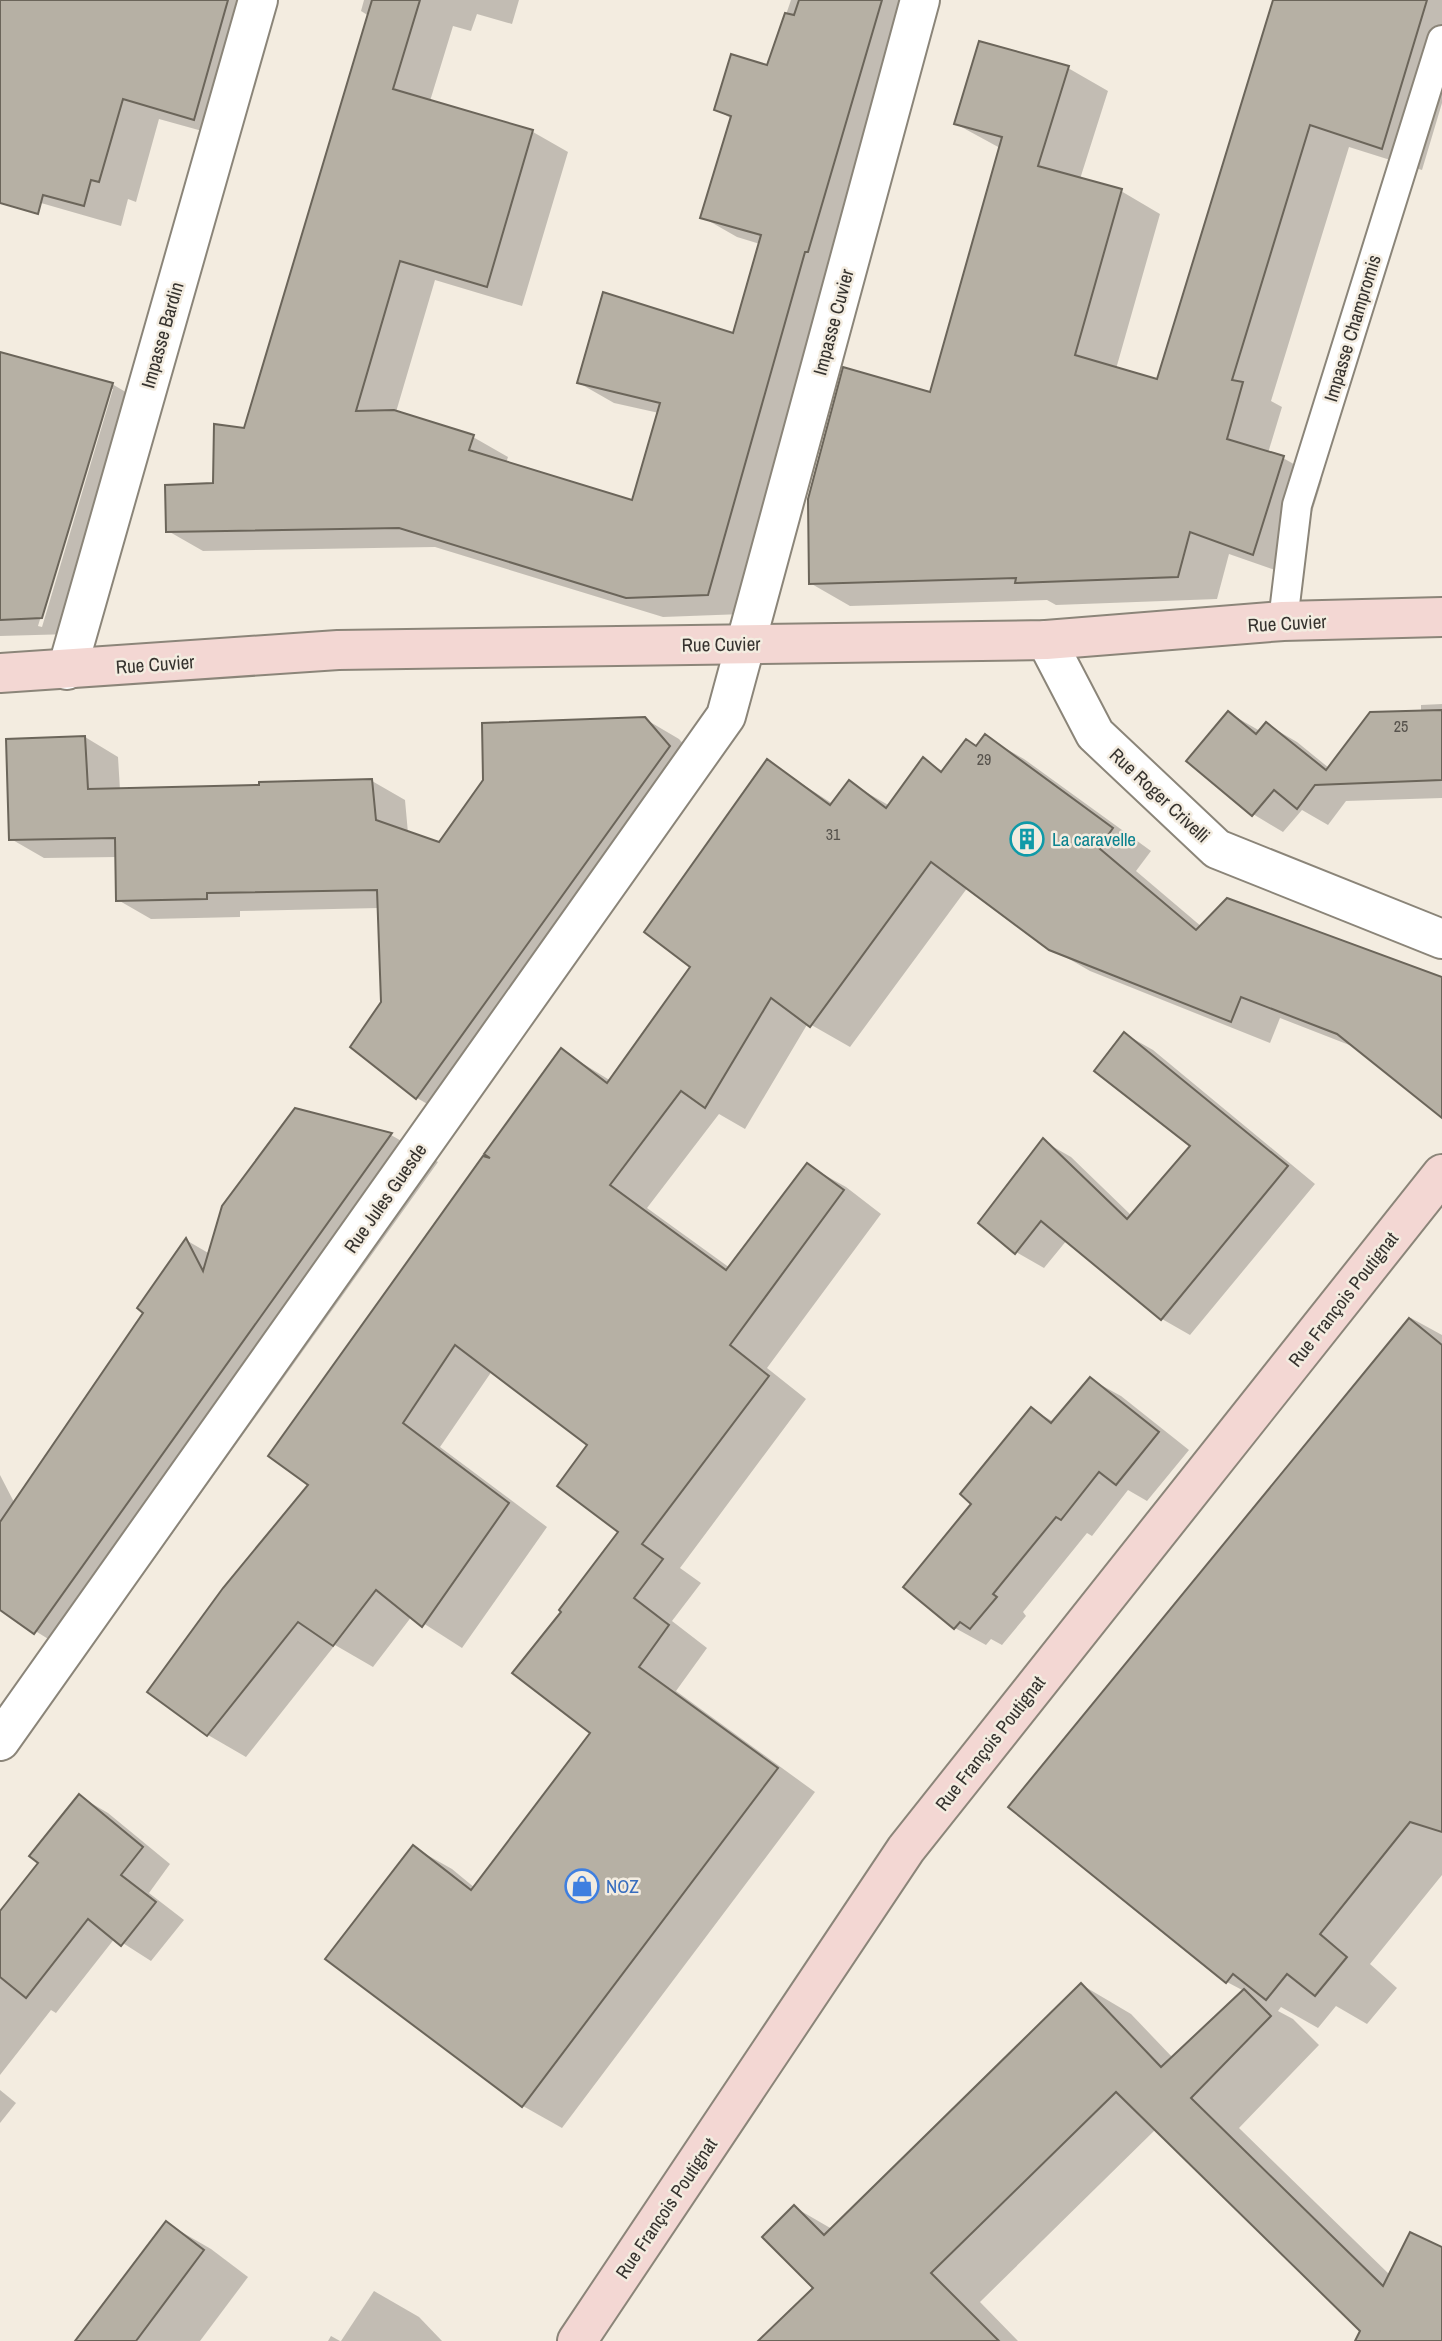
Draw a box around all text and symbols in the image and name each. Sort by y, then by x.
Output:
street label: Impasse Champromis [1317,251,1387,405]
street label: Impasse Cuvier [806,265,860,378]
street label: Impasse Bardin [134,279,190,391]
street label: Rue Cuvier [1247,608,1328,638]
street label: Rue Cuvier [681,630,761,658]
street label: Rue Cuvier [115,648,196,680]
house number: 25 [1394,715,1408,737]
street label: Rue Roger Crivelli [1104,742,1216,848]
house number: 29 [977,748,991,770]
building icon: La caravelle [1008,820,1046,858]
house number: 31 [826,823,841,845]
place label: La caravelle [1052,826,1136,852]
street label: Rue Jules Guesde [338,1138,432,1258]
street label: Rue François Poutignat [1282,1226,1404,1372]
street label: Rue François Poutignat [929,1670,1051,1816]
shop icon: NOZ [563,1867,601,1905]
place label: NOZ [606,1873,639,1899]
street label: Rue François Poutignat [609,2132,723,2283]

